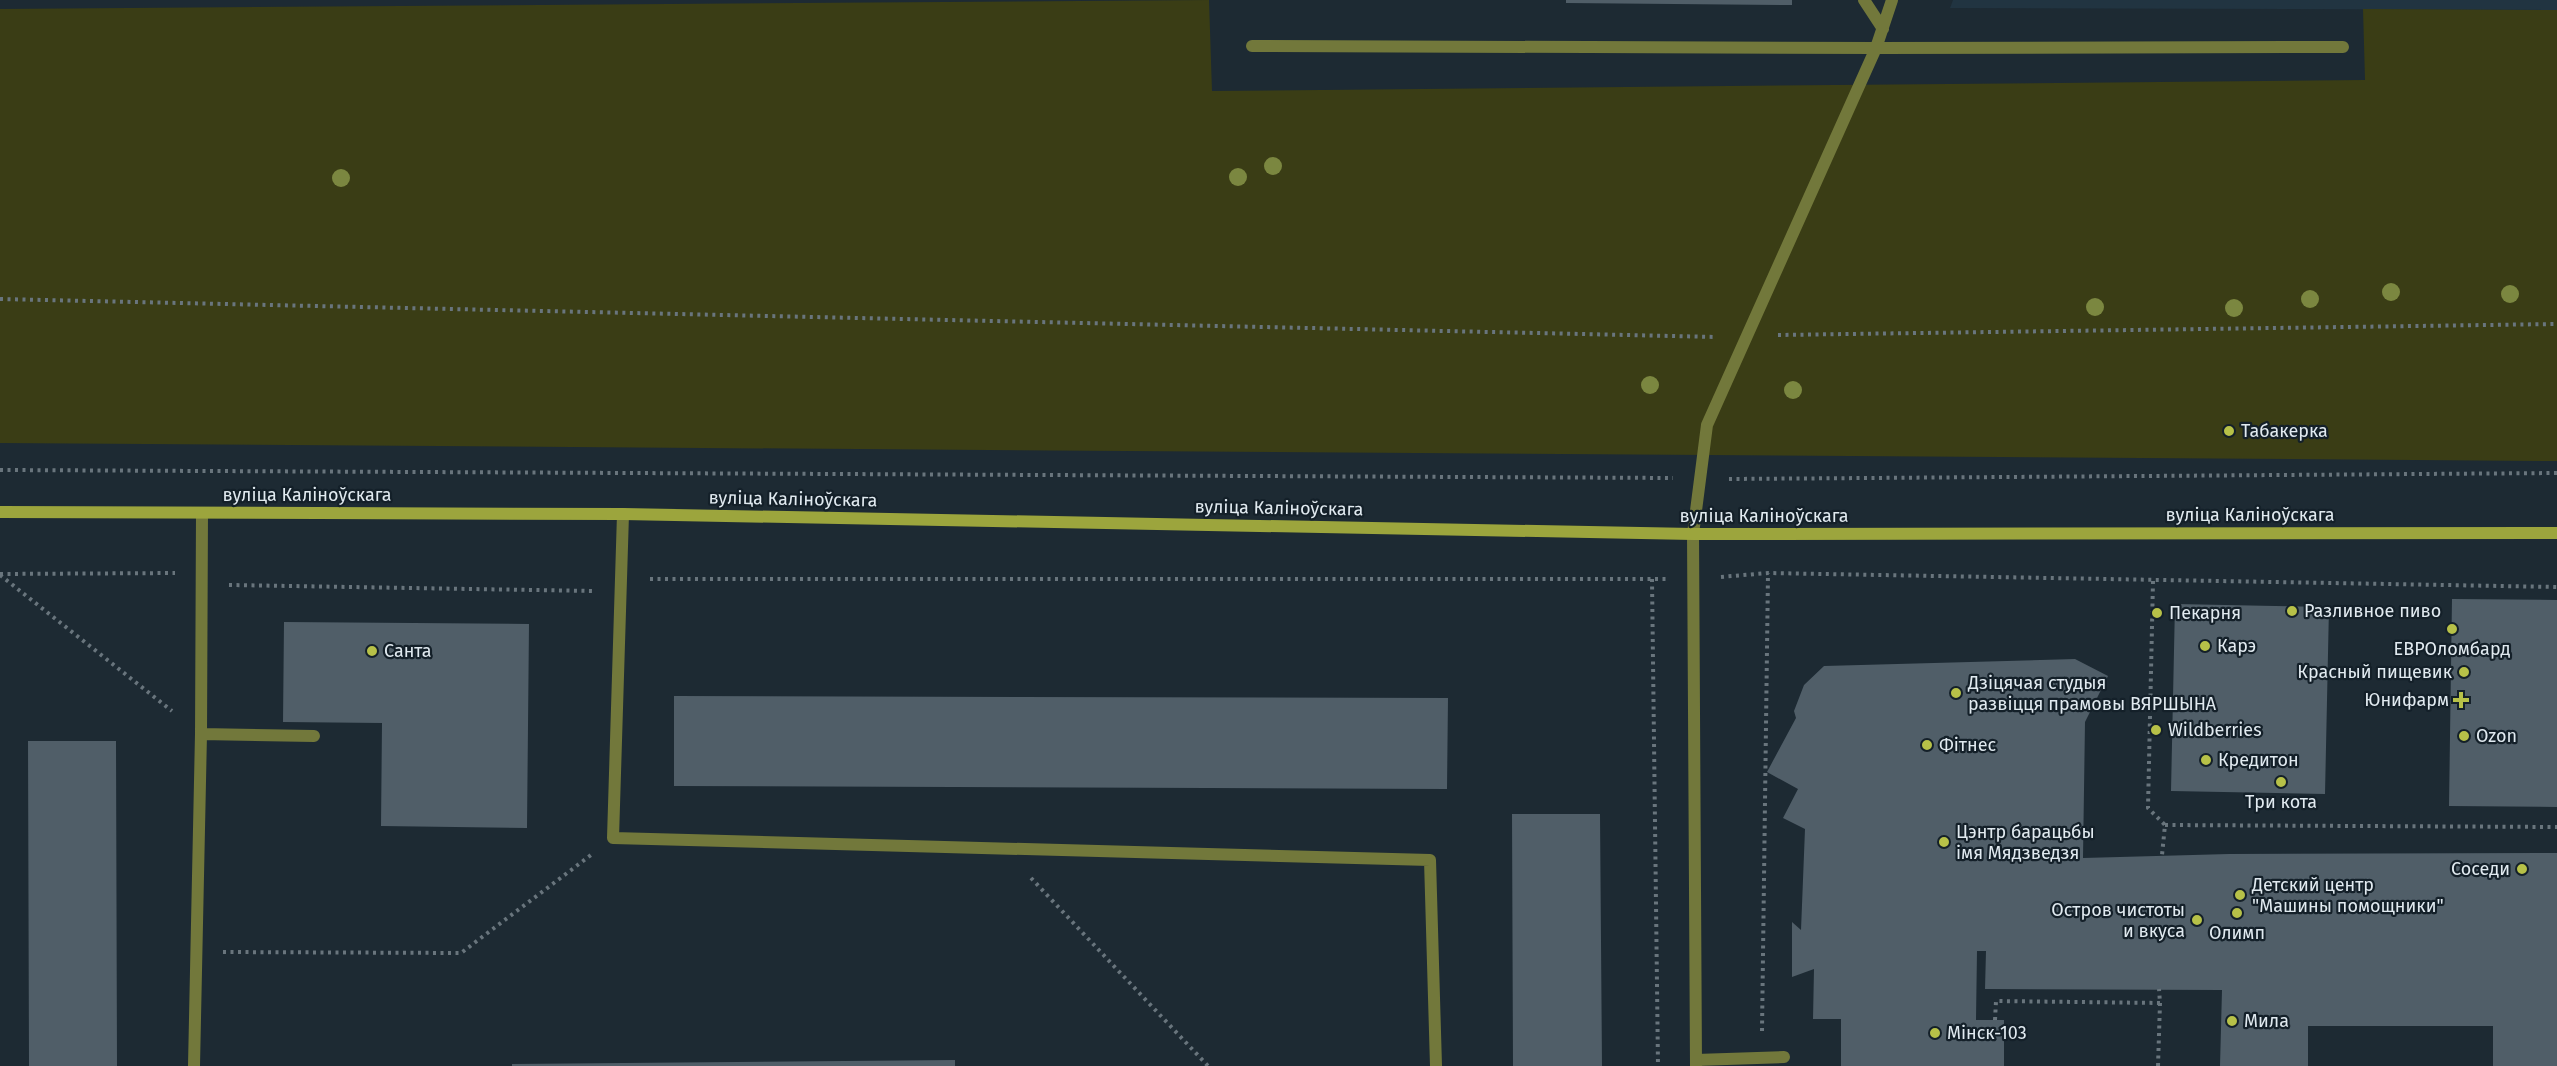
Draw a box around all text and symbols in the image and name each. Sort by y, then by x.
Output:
place label: Табакерка [2241,420,2328,442]
marker: Табакерка [2222,424,2236,438]
street label: вуліца Каліноўскага [223,484,391,506]
street label: вуліца Каліноўскага [708,487,878,511]
street label: вуліца Каліноўскага [1194,496,1364,520]
street label: вуліца Каліноўскага [2166,504,2334,526]
street label: вуліца Каліноўскага [1680,505,1848,527]
place label: Разливное пиво [2304,600,2441,622]
place label: Пекарня [2169,602,2241,624]
marker: Разливное пиво [2285,604,2299,618]
marker: Пекарня [2150,606,2164,620]
marker: ЕВРОломбард [2445,622,2459,636]
place label: Карэ [2217,635,2256,657]
place label: ЕВРОломбард [2394,638,2510,660]
marker: Карэ [2198,639,2212,653]
place label: Санта [384,640,432,662]
marker: Санта [365,644,379,658]
place label: Красный пищевик [2297,661,2453,683]
marker: Красный пищевик [2457,665,2471,679]
place label: Дзіцячая студыя развіцця прамовы ВЯРШЫНА [1967,672,2217,715]
marker: Дзіцячая студыя развіцця прамовы ВЯРШЫНА [1949,686,1963,700]
place label: Юнифарм [2364,689,2449,711]
marker: Юнифарм [2454,693,2468,707]
place label: Wildberries [2168,719,2262,741]
marker: Wildberries [2149,723,2163,737]
place label: Ozon [2476,725,2517,747]
marker: Ozon [2457,729,2471,743]
place label: Фітнес [1939,734,1996,756]
marker: Фітнес [1920,738,1934,752]
place label: Кредитон [2218,749,2299,771]
marker: Кредитон [2199,753,2213,767]
marker: Три кота [2274,775,2288,789]
place label: Три кота [2245,791,2317,813]
place label: Цэнтр барацьбы імя Мядзведзя [1956,821,2095,864]
marker: Цэнтр барацьбы імя Мядзведзя [1937,835,1951,849]
place label: Соседи [2451,858,2510,880]
marker: Соседи [2515,862,2529,876]
place label: Детский центр "Машины помощники" [2251,874,2444,917]
marker: Детский центр "Машины помощники" [2233,888,2247,902]
place label: Остров чистоты и вкуса [2051,899,2185,942]
marker: Олимп [2230,906,2244,920]
marker: Остров чистоты и вкуса [2190,913,2204,927]
place label: Олимп [2209,922,2265,944]
place label: Мила [2244,1010,2289,1032]
marker: Мила [2225,1014,2239,1028]
place label: Мінск-103 [1947,1022,2027,1044]
marker: Мінск-103 [1928,1026,1942,1040]

